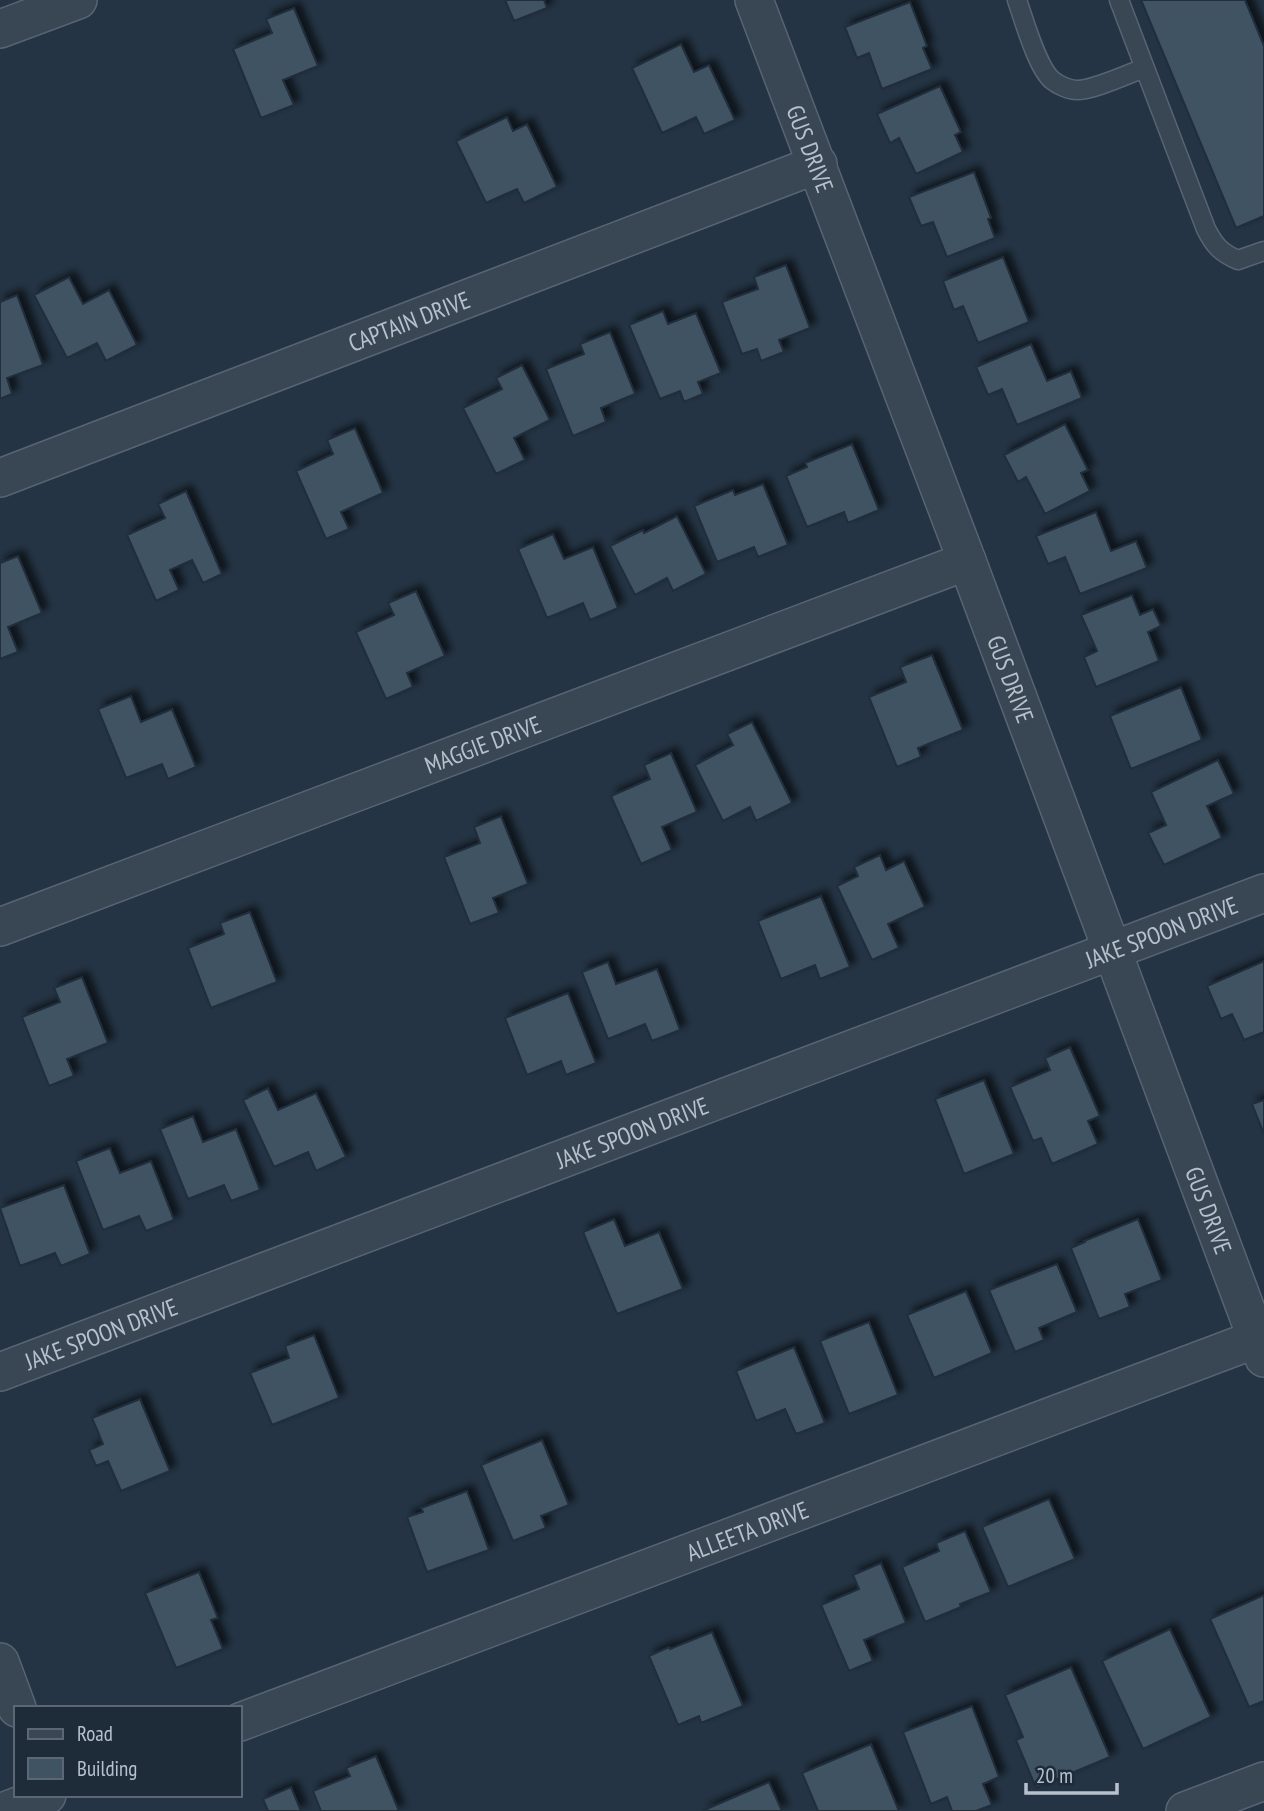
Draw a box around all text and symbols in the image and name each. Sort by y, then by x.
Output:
street label: GUS DRIVE [780,101,841,197]
street label: CAPTAIN DRIVE [344,284,474,358]
street label: GUS DRIVE [981,631,1041,727]
street label: MAGGIE DRIVE [420,708,545,780]
street label: JAKE SPOON DRIVE [1080,889,1242,975]
street label: JAKE SPOON DRIVE [551,1089,713,1176]
street label: GUS DRIVE [1179,1162,1239,1258]
street label: JAKE SPOON DRIVE [19,1291,182,1377]
street label: ALLEETA DRIVE [682,1494,813,1568]
legend [14,1706,242,1797]
text: Road [77,1720,113,1747]
scale bar [1026,1752,1117,1796]
text: Building [77,1755,137,1782]
text: 20 m [1036,1762,1073,1789]

